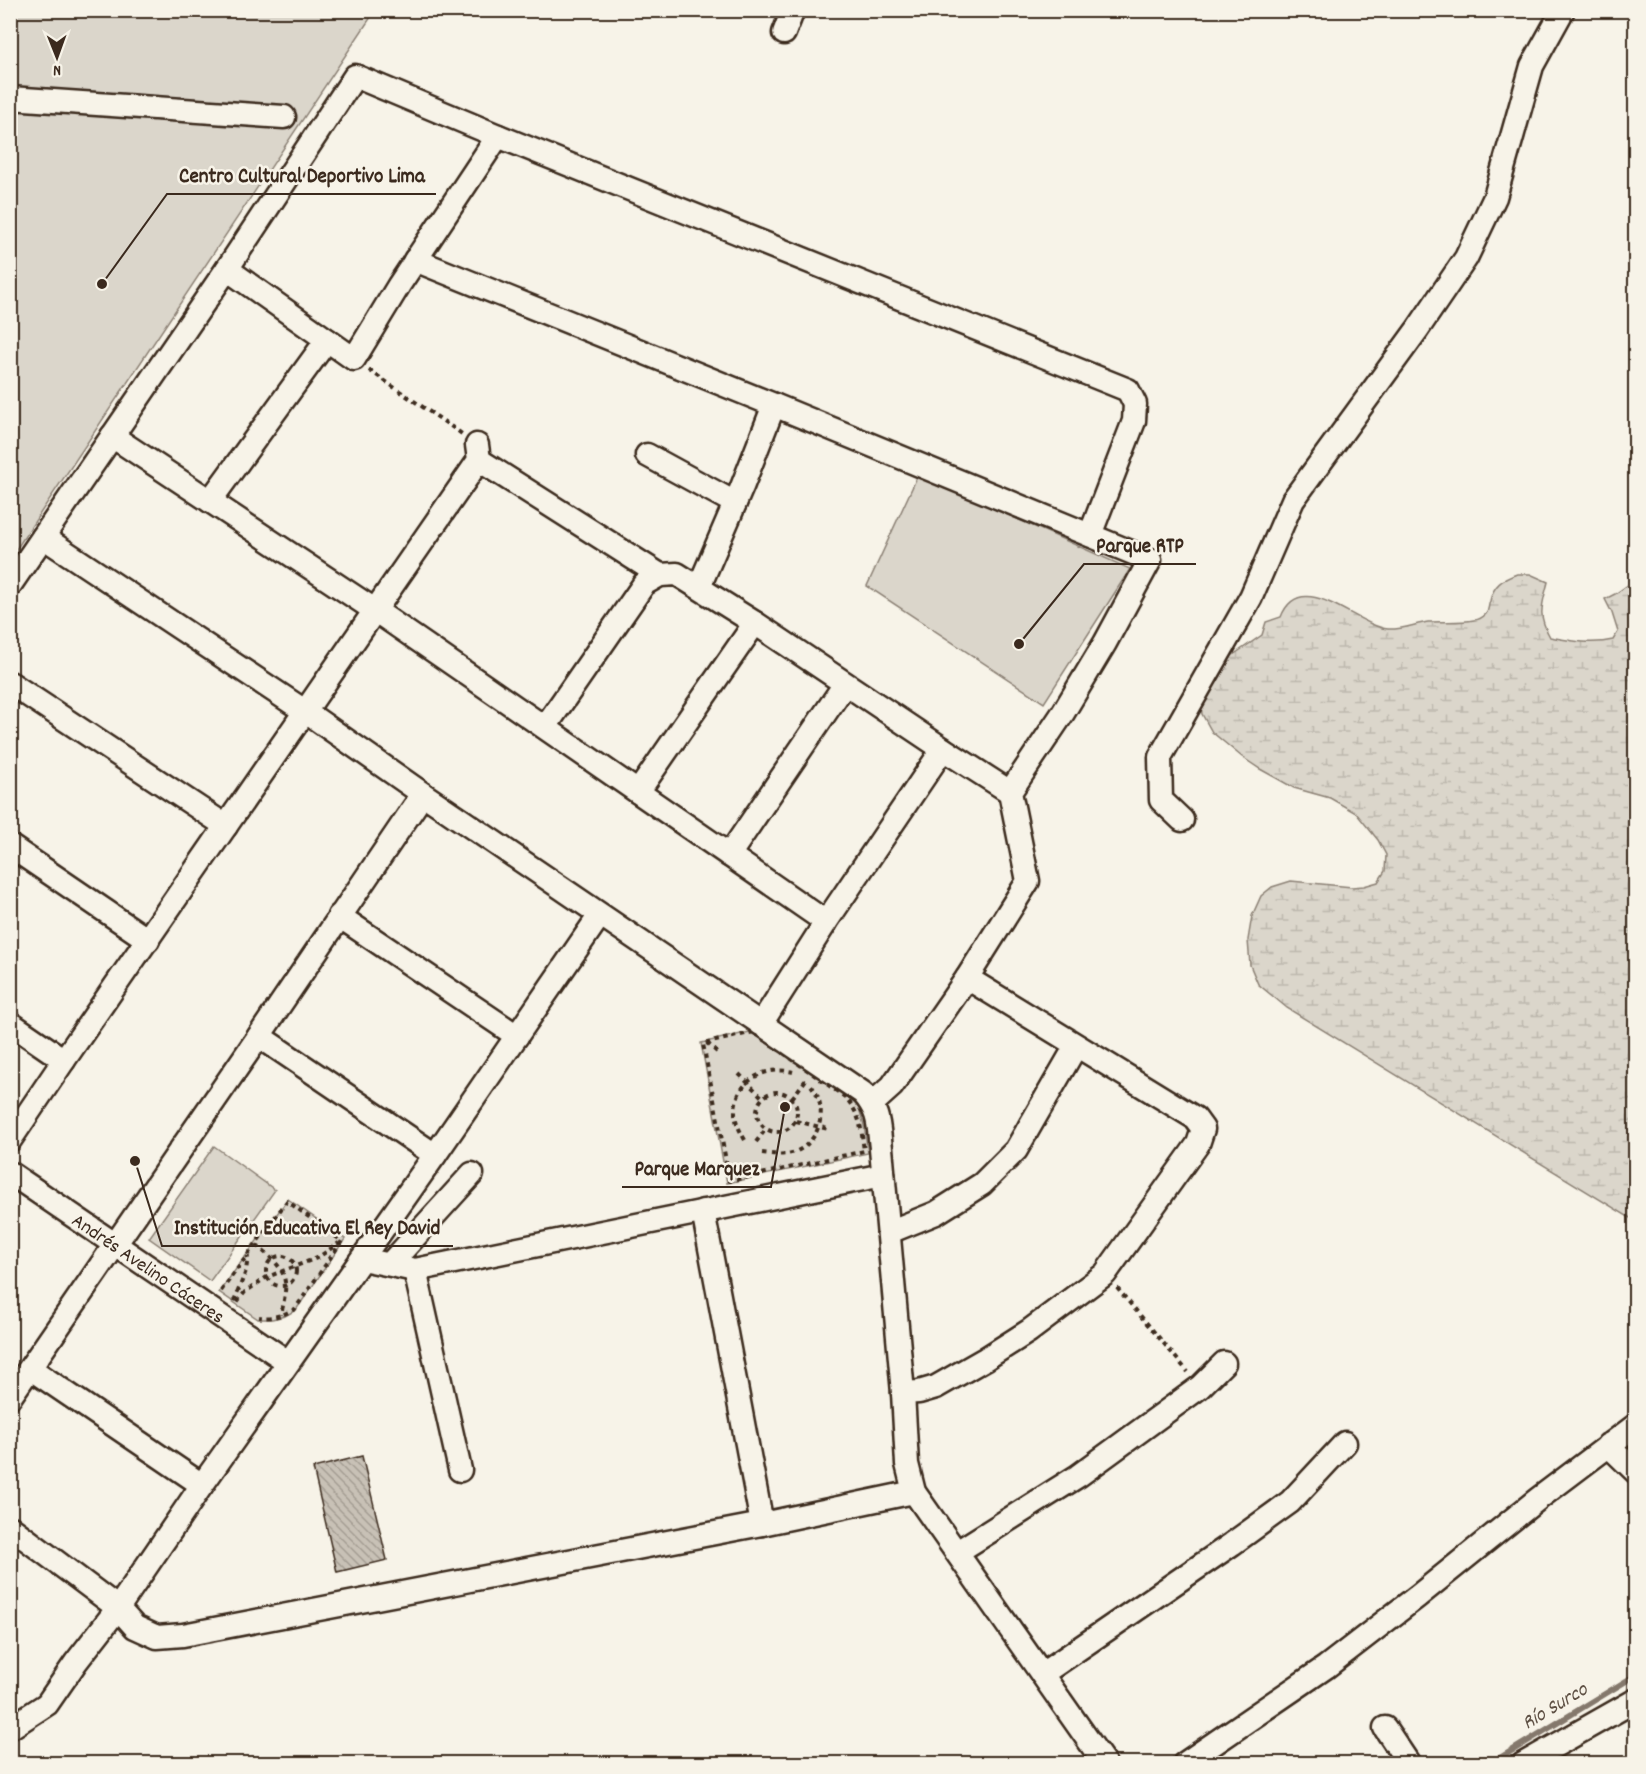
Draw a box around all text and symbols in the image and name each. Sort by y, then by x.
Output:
north arrow [27,27,87,87]
text: N [53,58,61,81]
callout: Centro Cultural Deportivo Lima [167,155,436,194]
text: Centro Cultural Deportivo Lima [179,163,426,193]
callout: Parque RTP [1084,525,1196,564]
text: Parque RTP [1096,533,1184,563]
callout: Parque Marquez [622,1148,771,1187]
text: Parque Marquez [634,1156,761,1186]
callout: Institución Educativa El Rey David [162,1207,453,1246]
street label: Andrés Avelino Cáceres [65,1208,229,1332]
text: Institución Educativa El Rey David [174,1215,440,1245]
water label: Río Surco [1517,1675,1596,1739]

